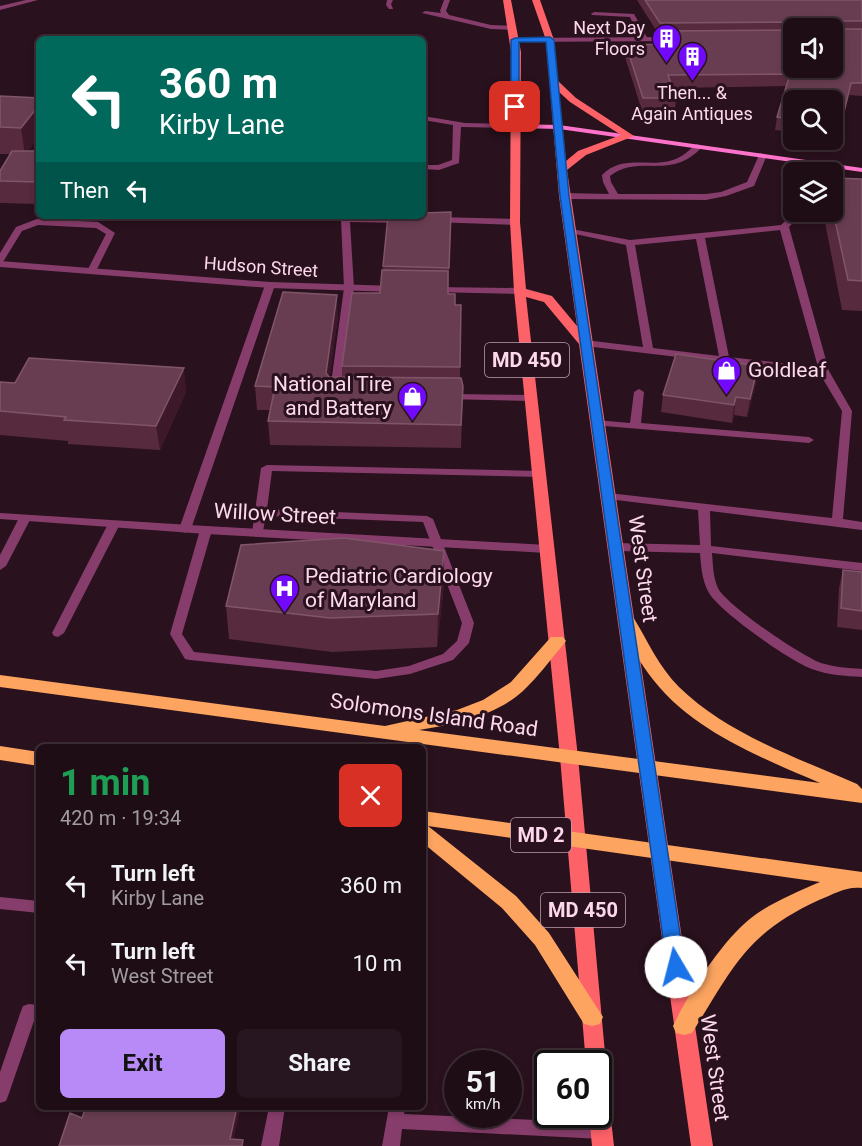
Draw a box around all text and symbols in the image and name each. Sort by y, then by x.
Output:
place label: Next Day Floors [573,17,645,59]
map controls [783,18,843,222]
button: sound [783,18,843,78]
building icon: Next Day Floors [650,22,682,64]
building icon: Then... & Again Antiques [676,40,708,82]
text: 360 m [159,59,278,108]
icon: left [60,60,138,138]
pin [489,81,540,132]
place label: Then... & Again Antiques [631,82,753,124]
icon: arrive [498,90,531,123]
button: search [783,90,843,150]
text: Kirby Lane [159,109,285,141]
button: layers [783,162,843,222]
icon: left [121,174,154,207]
text: Then [60,178,109,203]
street label: Hudson Street [203,252,319,281]
road number: MD 450 [485,343,569,377]
shop icon: Goldleaf [711,354,743,396]
place label: Goldleaf [748,358,827,382]
place label: National Tire and Battery [273,372,392,420]
shop icon: National Tire and Battery [397,380,429,422]
street label: Willow Street [213,499,337,529]
street label: West Street [624,514,662,624]
place label: Pediatric Cardiology of Maryland [305,564,493,612]
hospital icon: Pediatric Cardiology of Maryland [268,572,300,614]
street label: Solomons Island Road [329,689,539,741]
text: 1 min [60,762,151,804]
button: close [339,764,402,827]
text: 420 m · 19:34 [60,806,181,830]
road number: MD 2 [511,818,571,852]
text: Turn left [111,861,195,886]
icon: left [60,869,93,902]
text: 360 m [340,873,402,898]
text: Kirby Lane [111,886,204,910]
road number: MD 450 [541,893,625,927]
position arrow [644,935,708,999]
text: Turn left [111,939,195,964]
icon: left [60,947,93,980]
text: 10 m [353,951,402,976]
text: West Street [111,964,214,988]
street label: West Street [696,1013,734,1123]
button: Exit [60,1029,225,1098]
button: Share [237,1029,402,1098]
speed limit sign: 60 [534,1050,612,1128]
text: 51 [466,1064,500,1099]
text: km/h [465,1095,501,1113]

